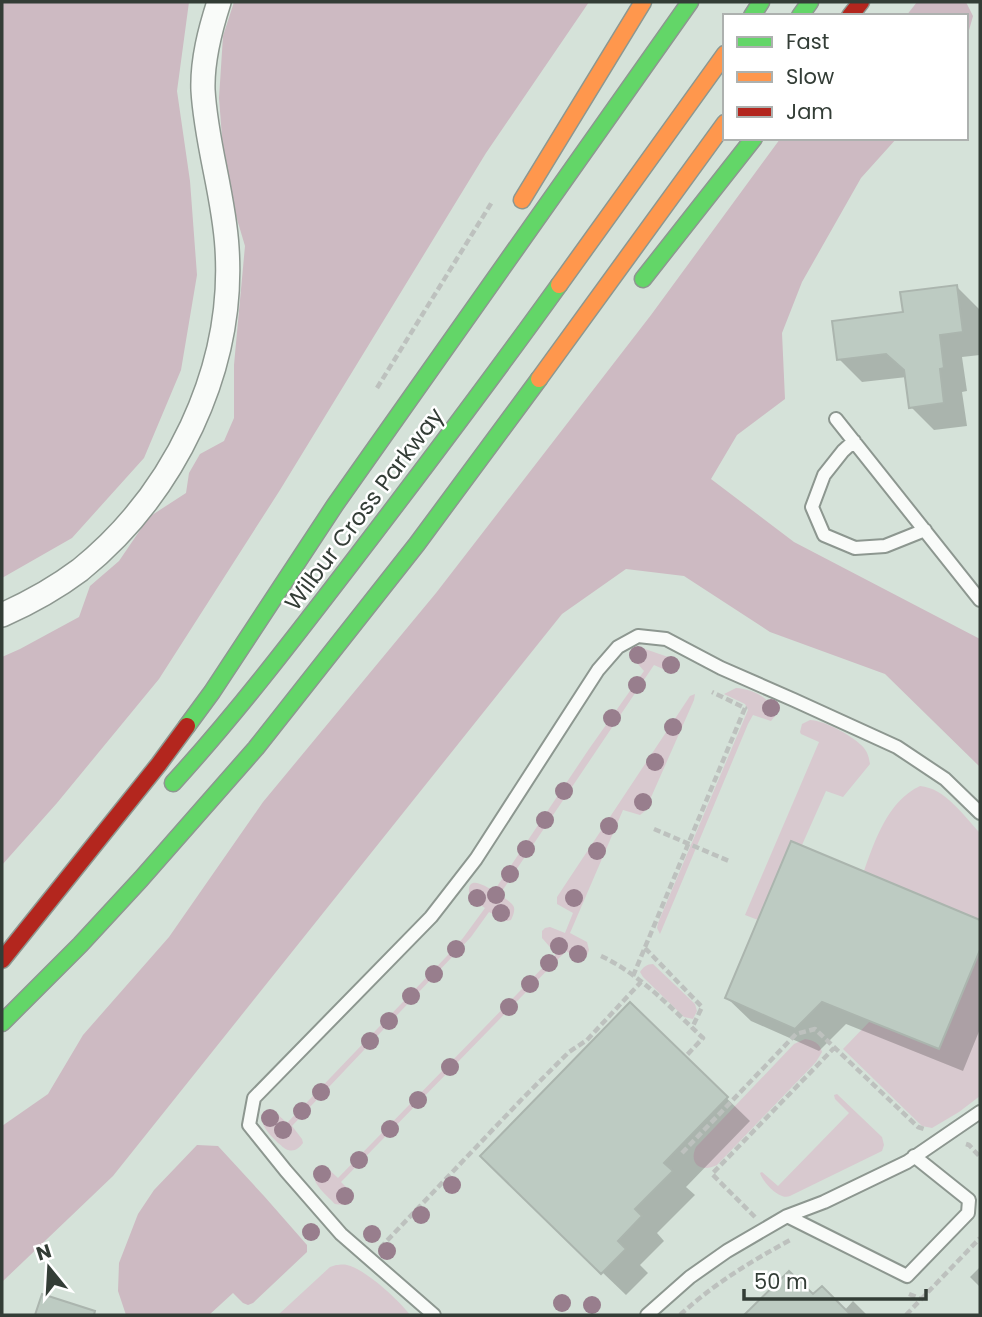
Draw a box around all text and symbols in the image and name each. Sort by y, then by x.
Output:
legend [723,14,968,140]
text: Fast [786,27,829,56]
text: Slow [786,62,834,91]
text: Jam [786,97,833,126]
street label: Wilbur Cross Parkway [277,401,451,617]
north arrow [14,1233,84,1303]
text: N [33,1237,55,1267]
scale bar [744,1258,926,1302]
text: 50 m [754,1267,808,1296]

